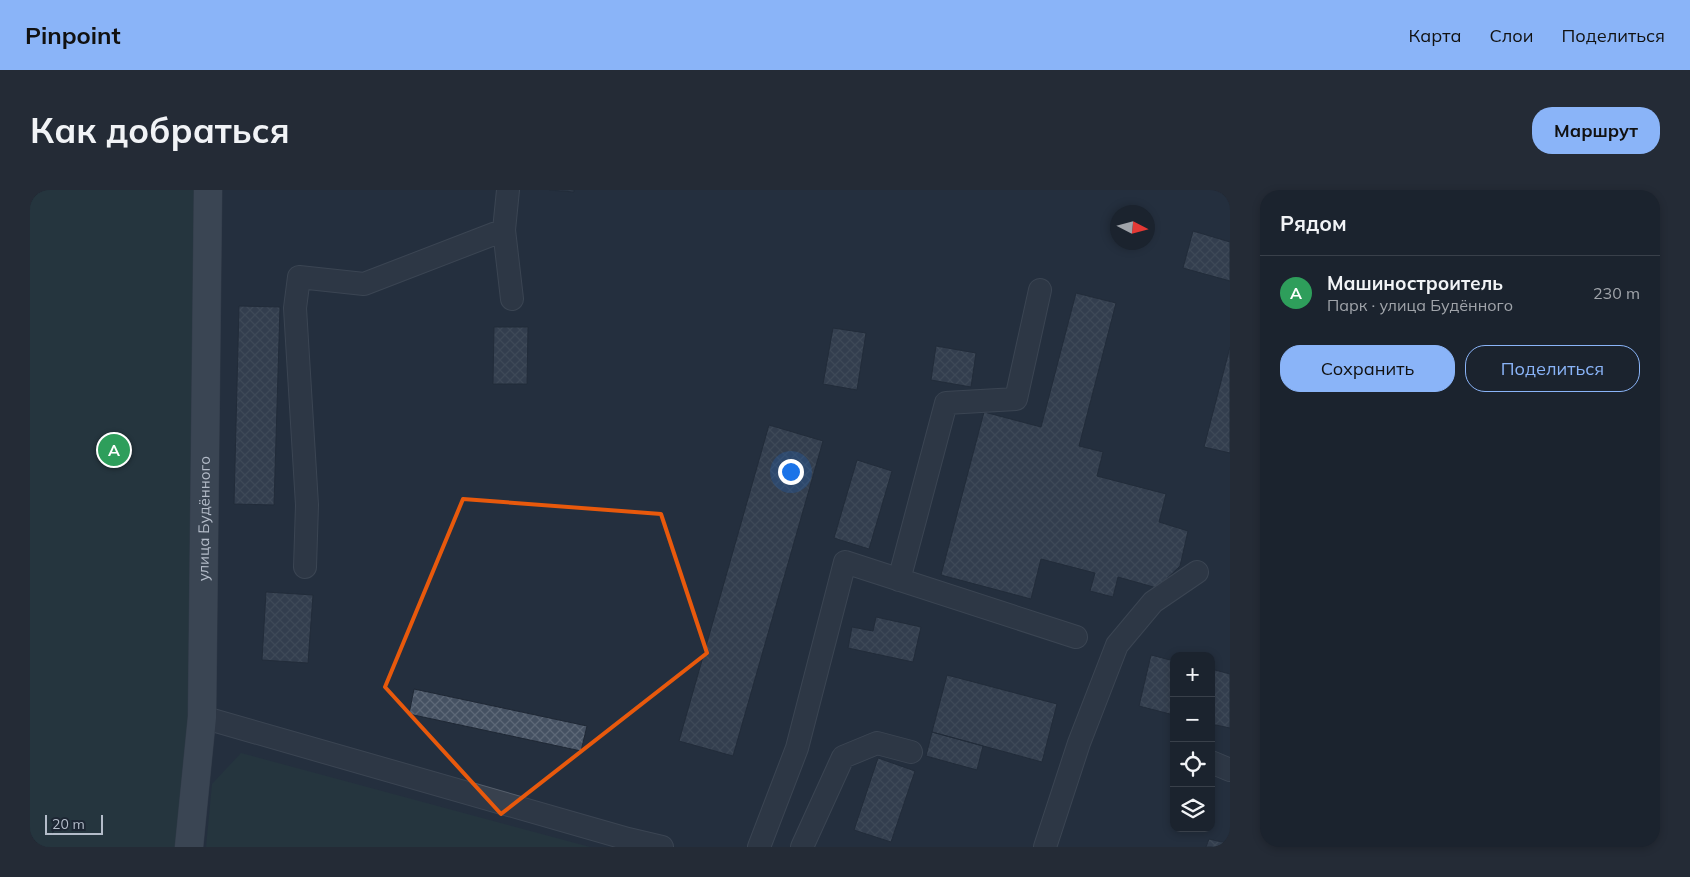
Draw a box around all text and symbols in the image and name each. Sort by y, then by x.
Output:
text: Pinpoint [25,20,121,50]
text: Карта [1409,24,1461,47]
text: Слои [1489,24,1534,47]
text: Поделиться [1562,24,1665,47]
button: Маршрут [1532,107,1660,154]
text: Как добраться [30,108,290,152]
north arrow [1110,205,1155,250]
text: Рядом [1280,210,1347,236]
text: Машиностроитель [1327,271,1503,295]
text: A [1290,283,1302,303]
text: 230 m [1593,283,1640,303]
text: Парк · улица Будённого [1327,295,1513,315]
button: Сохранить [1280,345,1455,392]
button: Поделиться [1465,345,1640,392]
pin: A [98,431,130,469]
street label: улица Будённого [194,456,214,581]
your location [778,459,804,485]
map controls [1170,652,1215,832]
button: + [1170,652,1215,697]
button: − [1170,697,1215,742]
button: locate [1170,742,1215,787]
button: layers [1170,787,1215,832]
scale bar [45,812,102,835]
text: 20 m [52,815,85,833]

